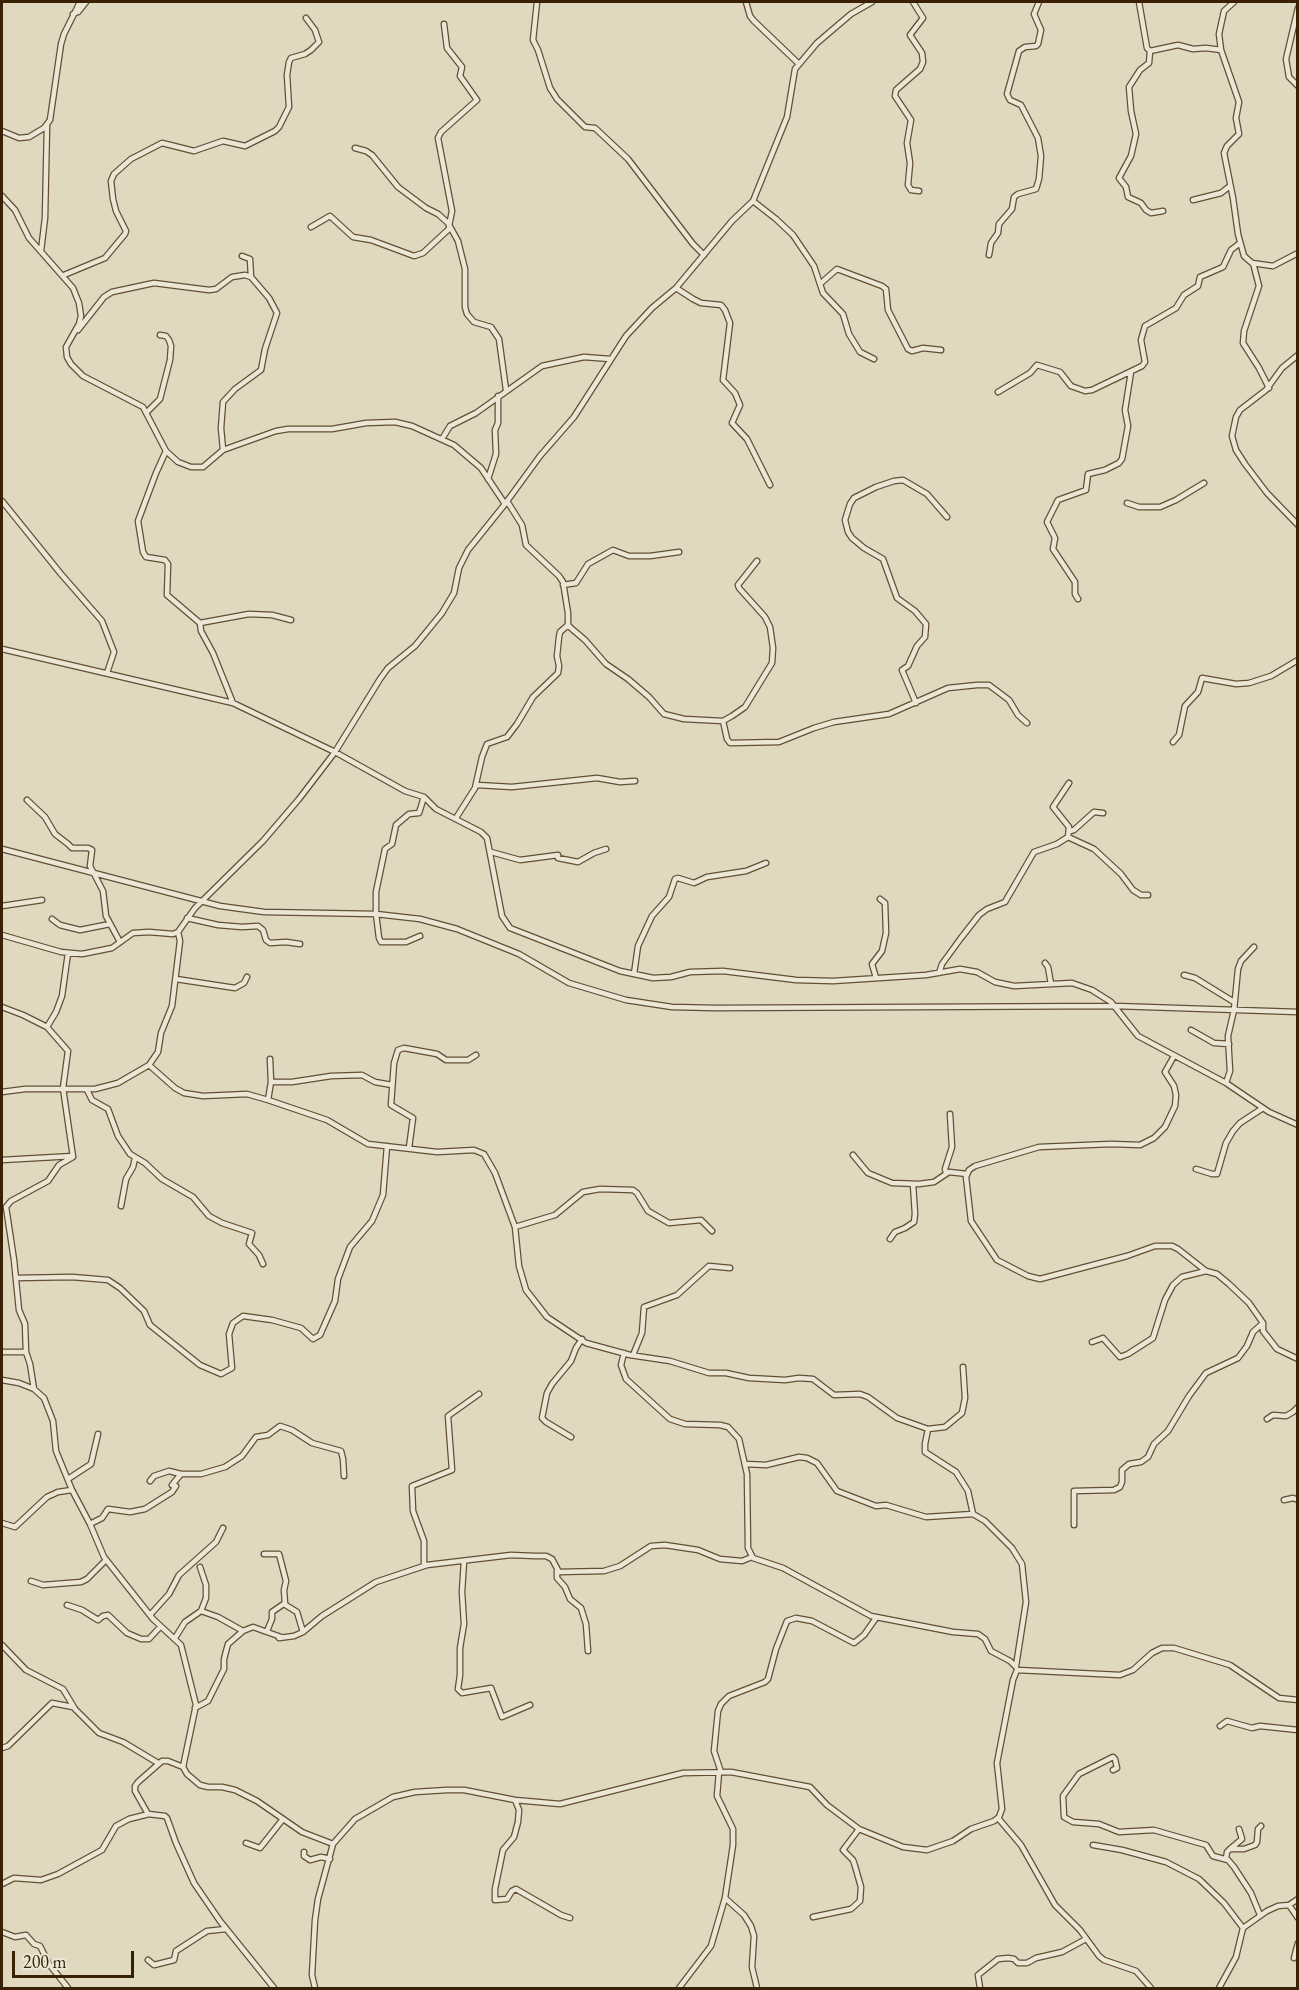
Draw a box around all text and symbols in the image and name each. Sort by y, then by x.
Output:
scale bar [15,1939,136,1977]
text: 200 m [23,1950,67,1973]

